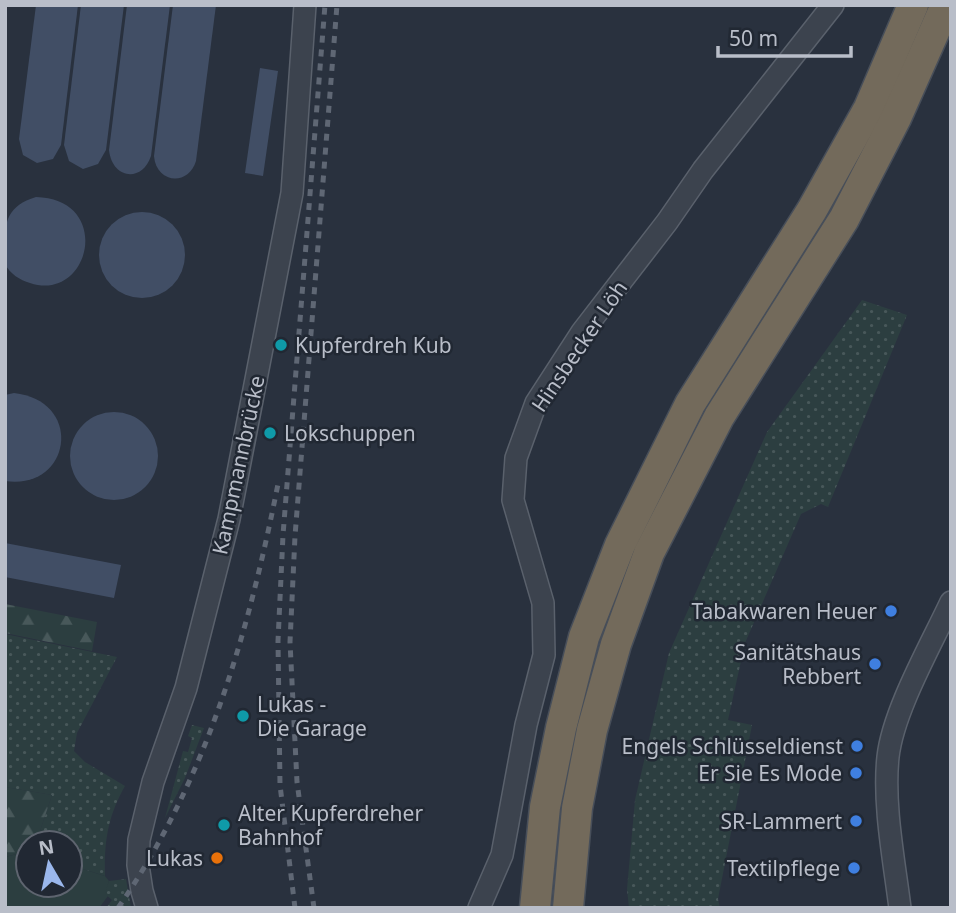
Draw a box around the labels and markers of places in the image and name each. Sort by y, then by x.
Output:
place label: Kupferdreh Kub [295,331,452,359]
marker: Kupferdreh Kub [273,337,289,353]
place label: Lokschuppen [284,419,416,447]
marker: Lokschuppen [262,425,278,441]
place label: Tabakwaren Heuer [692,597,877,625]
marker: Tabakwaren Heuer [883,603,899,619]
place label: Sanitätshaus Rebbert [734,638,861,690]
marker: Sanitätshaus Rebbert [867,656,883,672]
place label: Lukas - Die Garage [257,690,367,742]
marker: Lukas - Die Garage [235,708,251,724]
place label: Engels Schlüsseldienst [621,732,843,760]
marker: Engels Schlüsseldienst [849,738,865,754]
place label: Er Sie Es Mode [698,759,842,787]
marker: Er Sie Es Mode [848,765,864,781]
place label: Alter Kupferdreher Bahnhof [238,799,423,851]
place label: SR-Lammert [720,807,842,835]
marker: SR-Lammert [848,813,864,829]
marker: Alter Kupferdreher Bahnhof [216,817,232,833]
place label: Lukas [146,844,203,872]
marker: Lukas [209,850,225,866]
place label: Textilpflege [727,854,840,882]
marker: Textilpflege [846,860,862,876]

